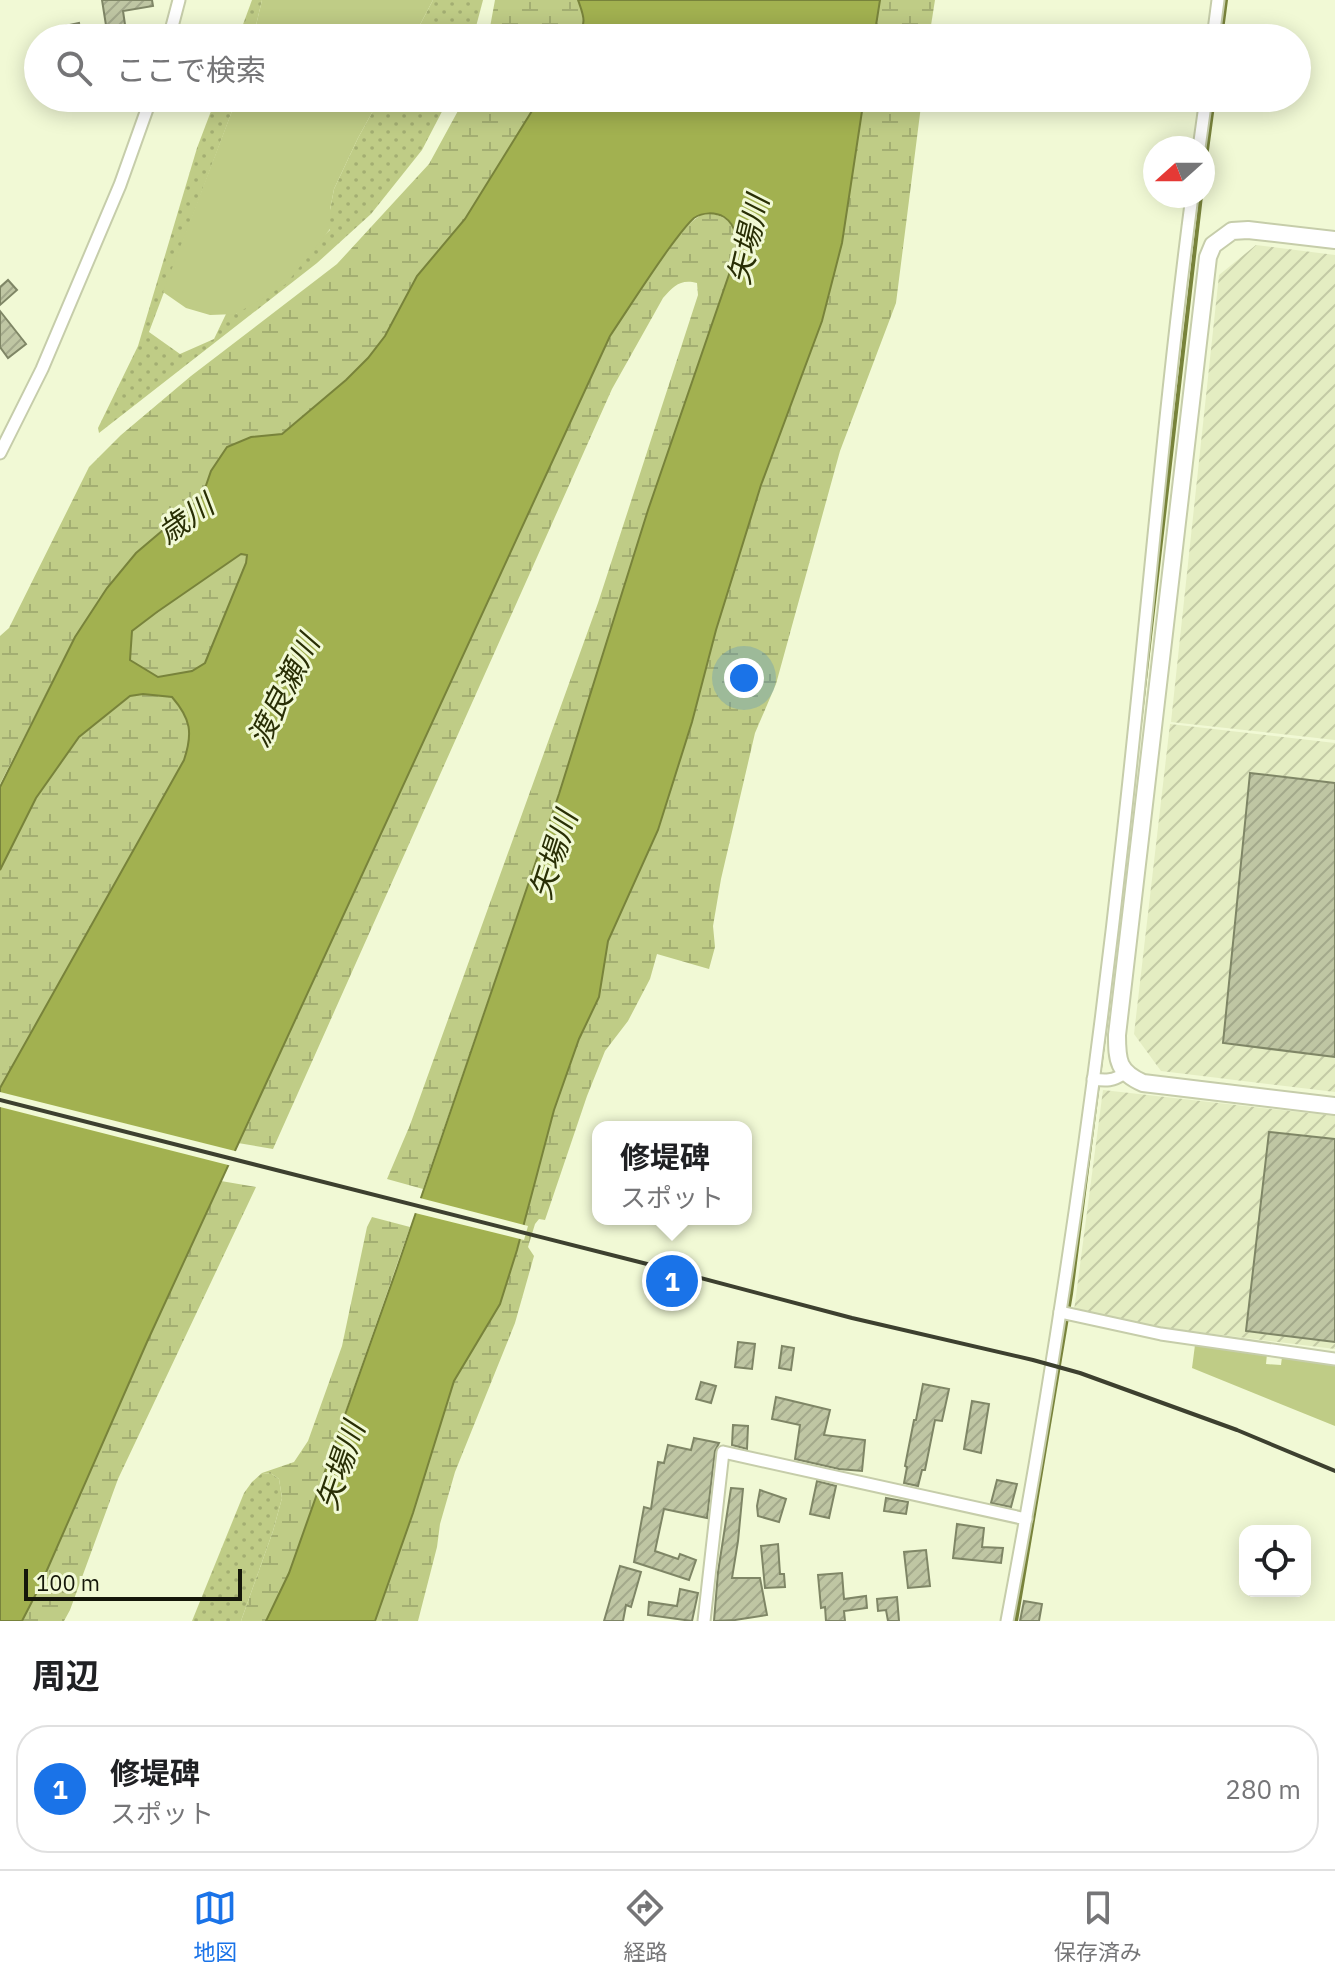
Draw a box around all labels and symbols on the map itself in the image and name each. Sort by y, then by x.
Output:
north arrow [1143,136,1215,208]
water label: 矢場川 [718,189,777,288]
water label: 歳川 [149,483,223,551]
water label: 渡良瀬川 [238,625,329,753]
your location [724,658,764,698]
water label: 矢場川 [520,803,586,903]
pin: 1 [646,1251,698,1311]
water label: 矢場川 [306,1414,374,1514]
scale bar [24,1565,242,1601]

